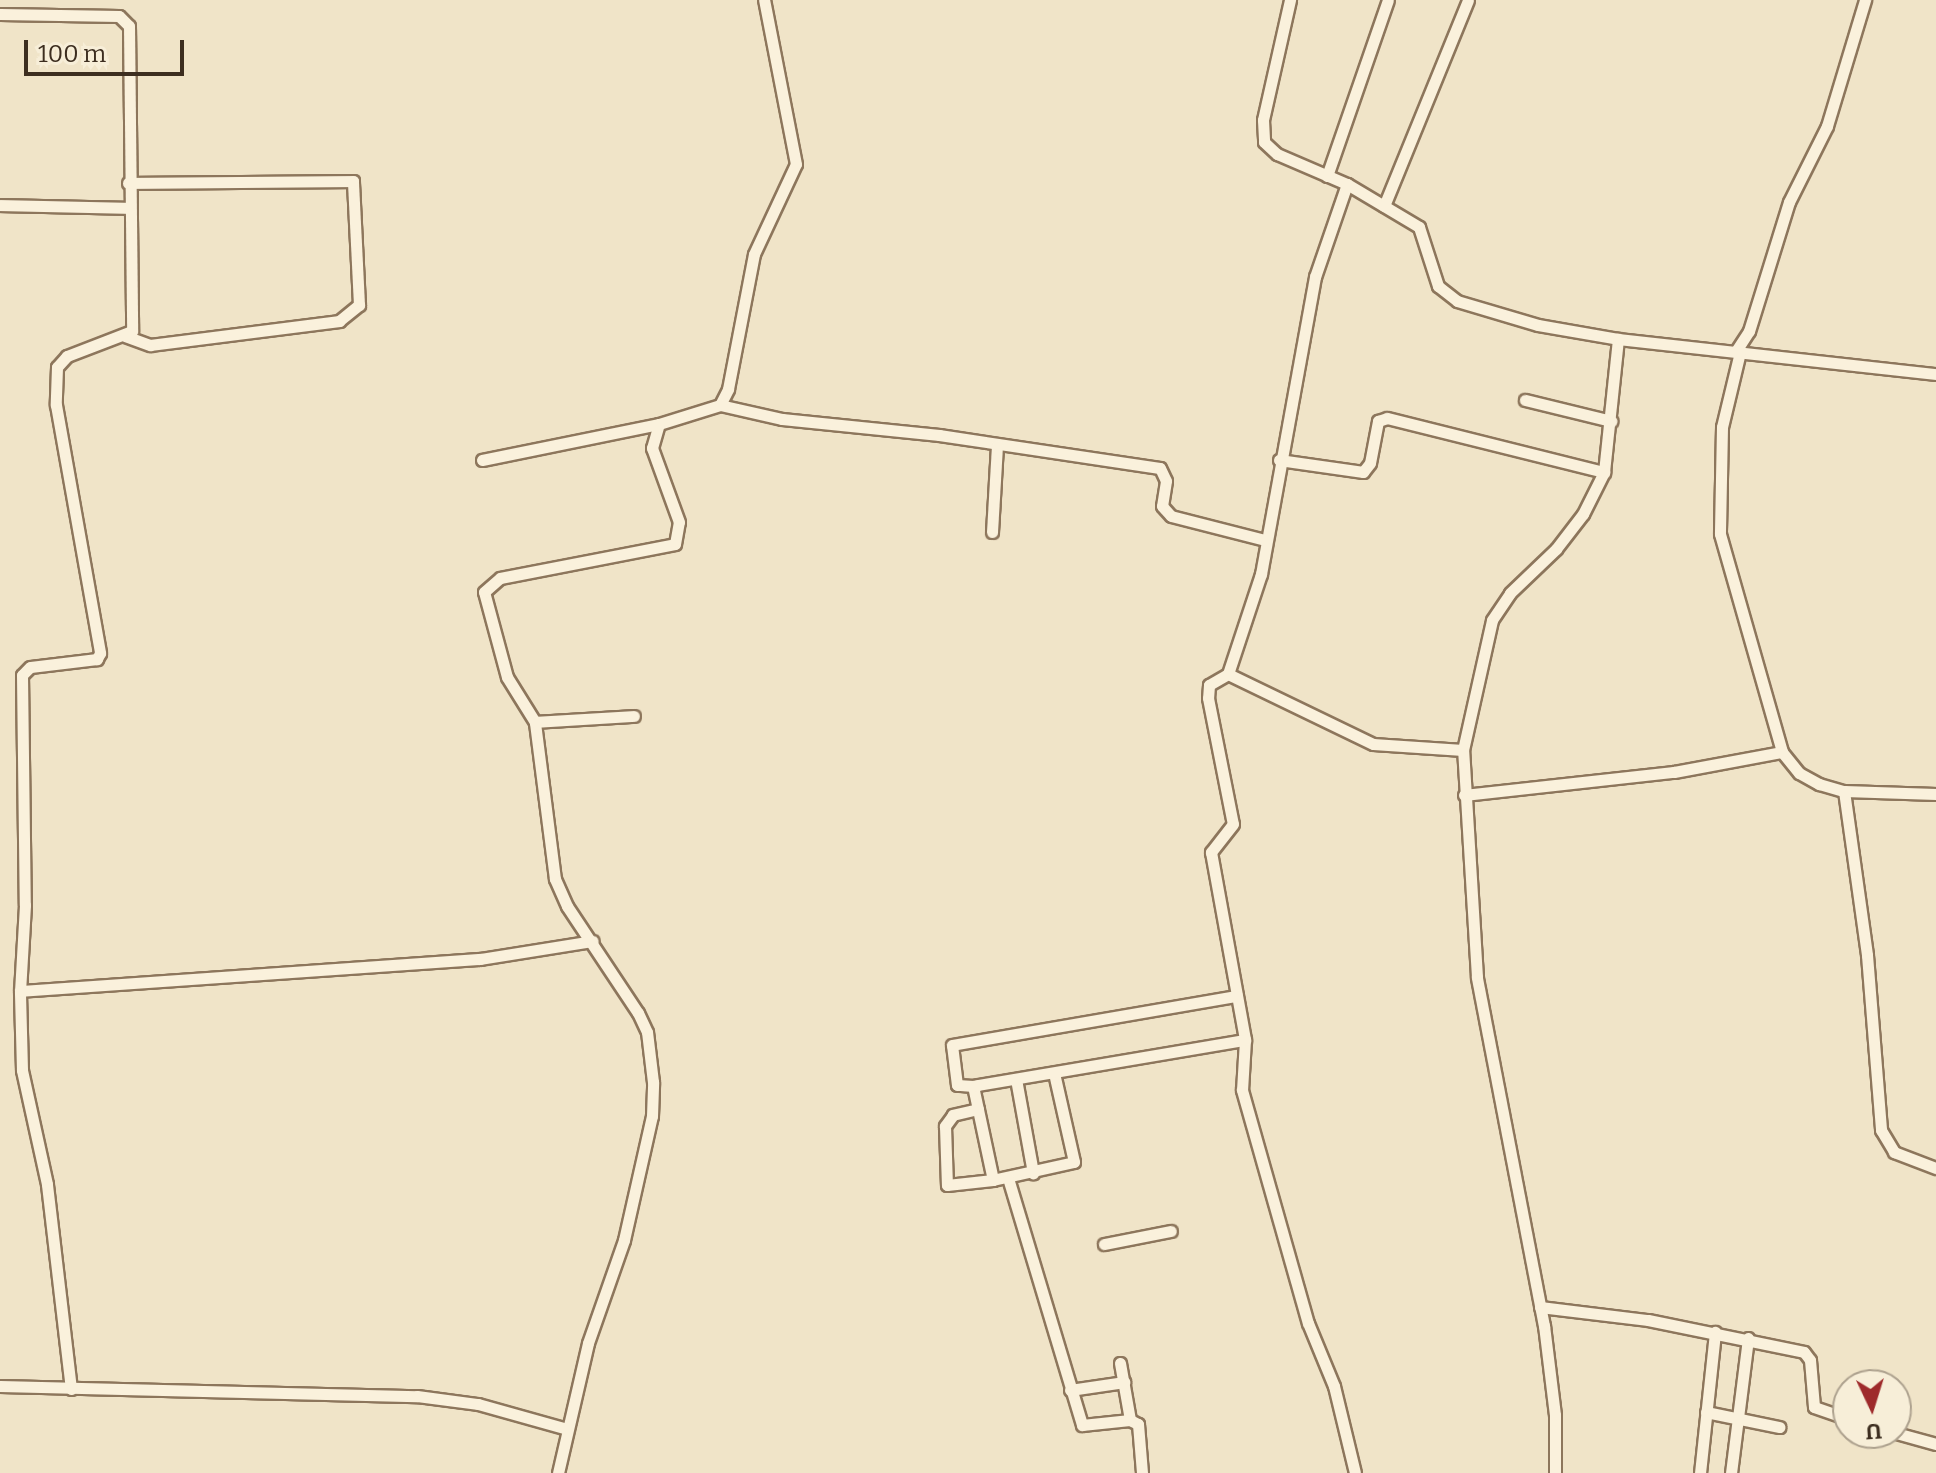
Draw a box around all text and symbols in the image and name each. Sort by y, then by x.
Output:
scale bar [28,24,188,74]
text: 100 m [38,40,106,68]
north arrow [1832,1369,1912,1449]
text: U [1864,1417,1883,1445]

